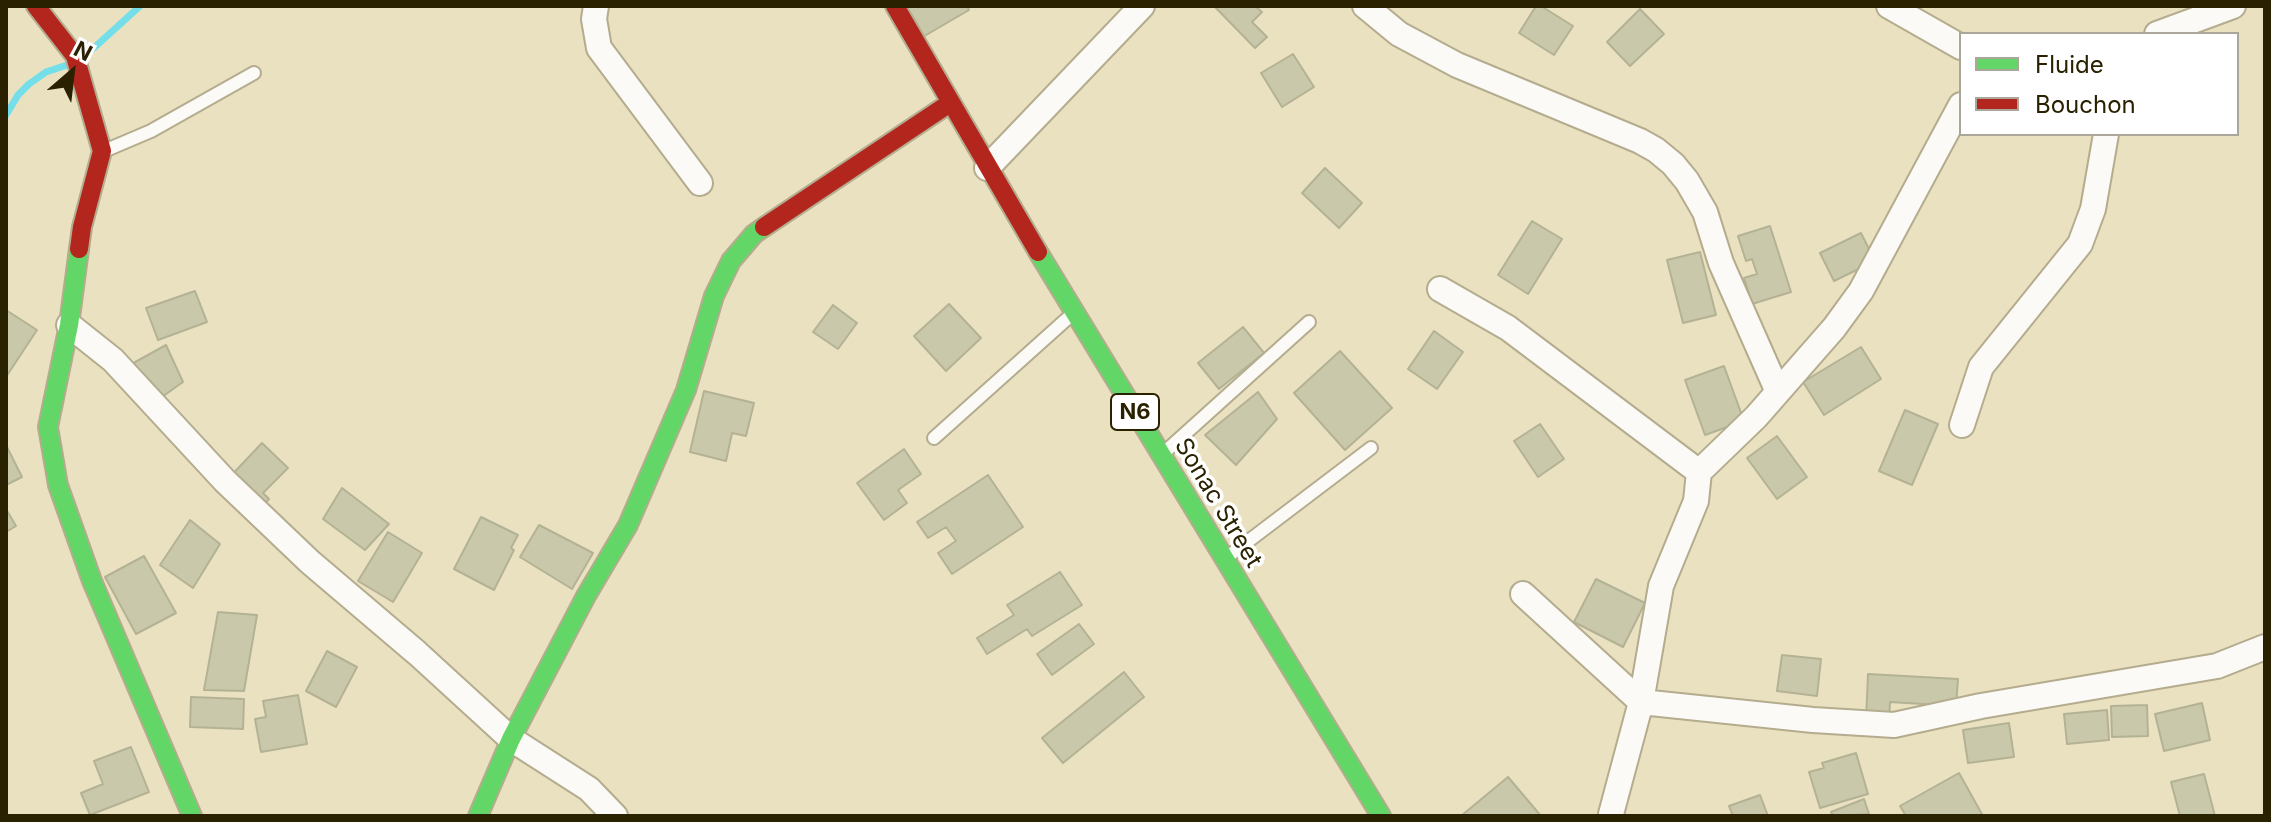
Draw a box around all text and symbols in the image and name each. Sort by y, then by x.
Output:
north arrow [32,32,112,112]
legend [1959,32,2239,136]
text: N [70,35,97,66]
text: Fluide [2035,50,2104,79]
text: Bouchon [2035,90,2136,119]
road number: N6 [1111,394,1159,430]
street label: Sonac Street [1168,433,1268,573]

